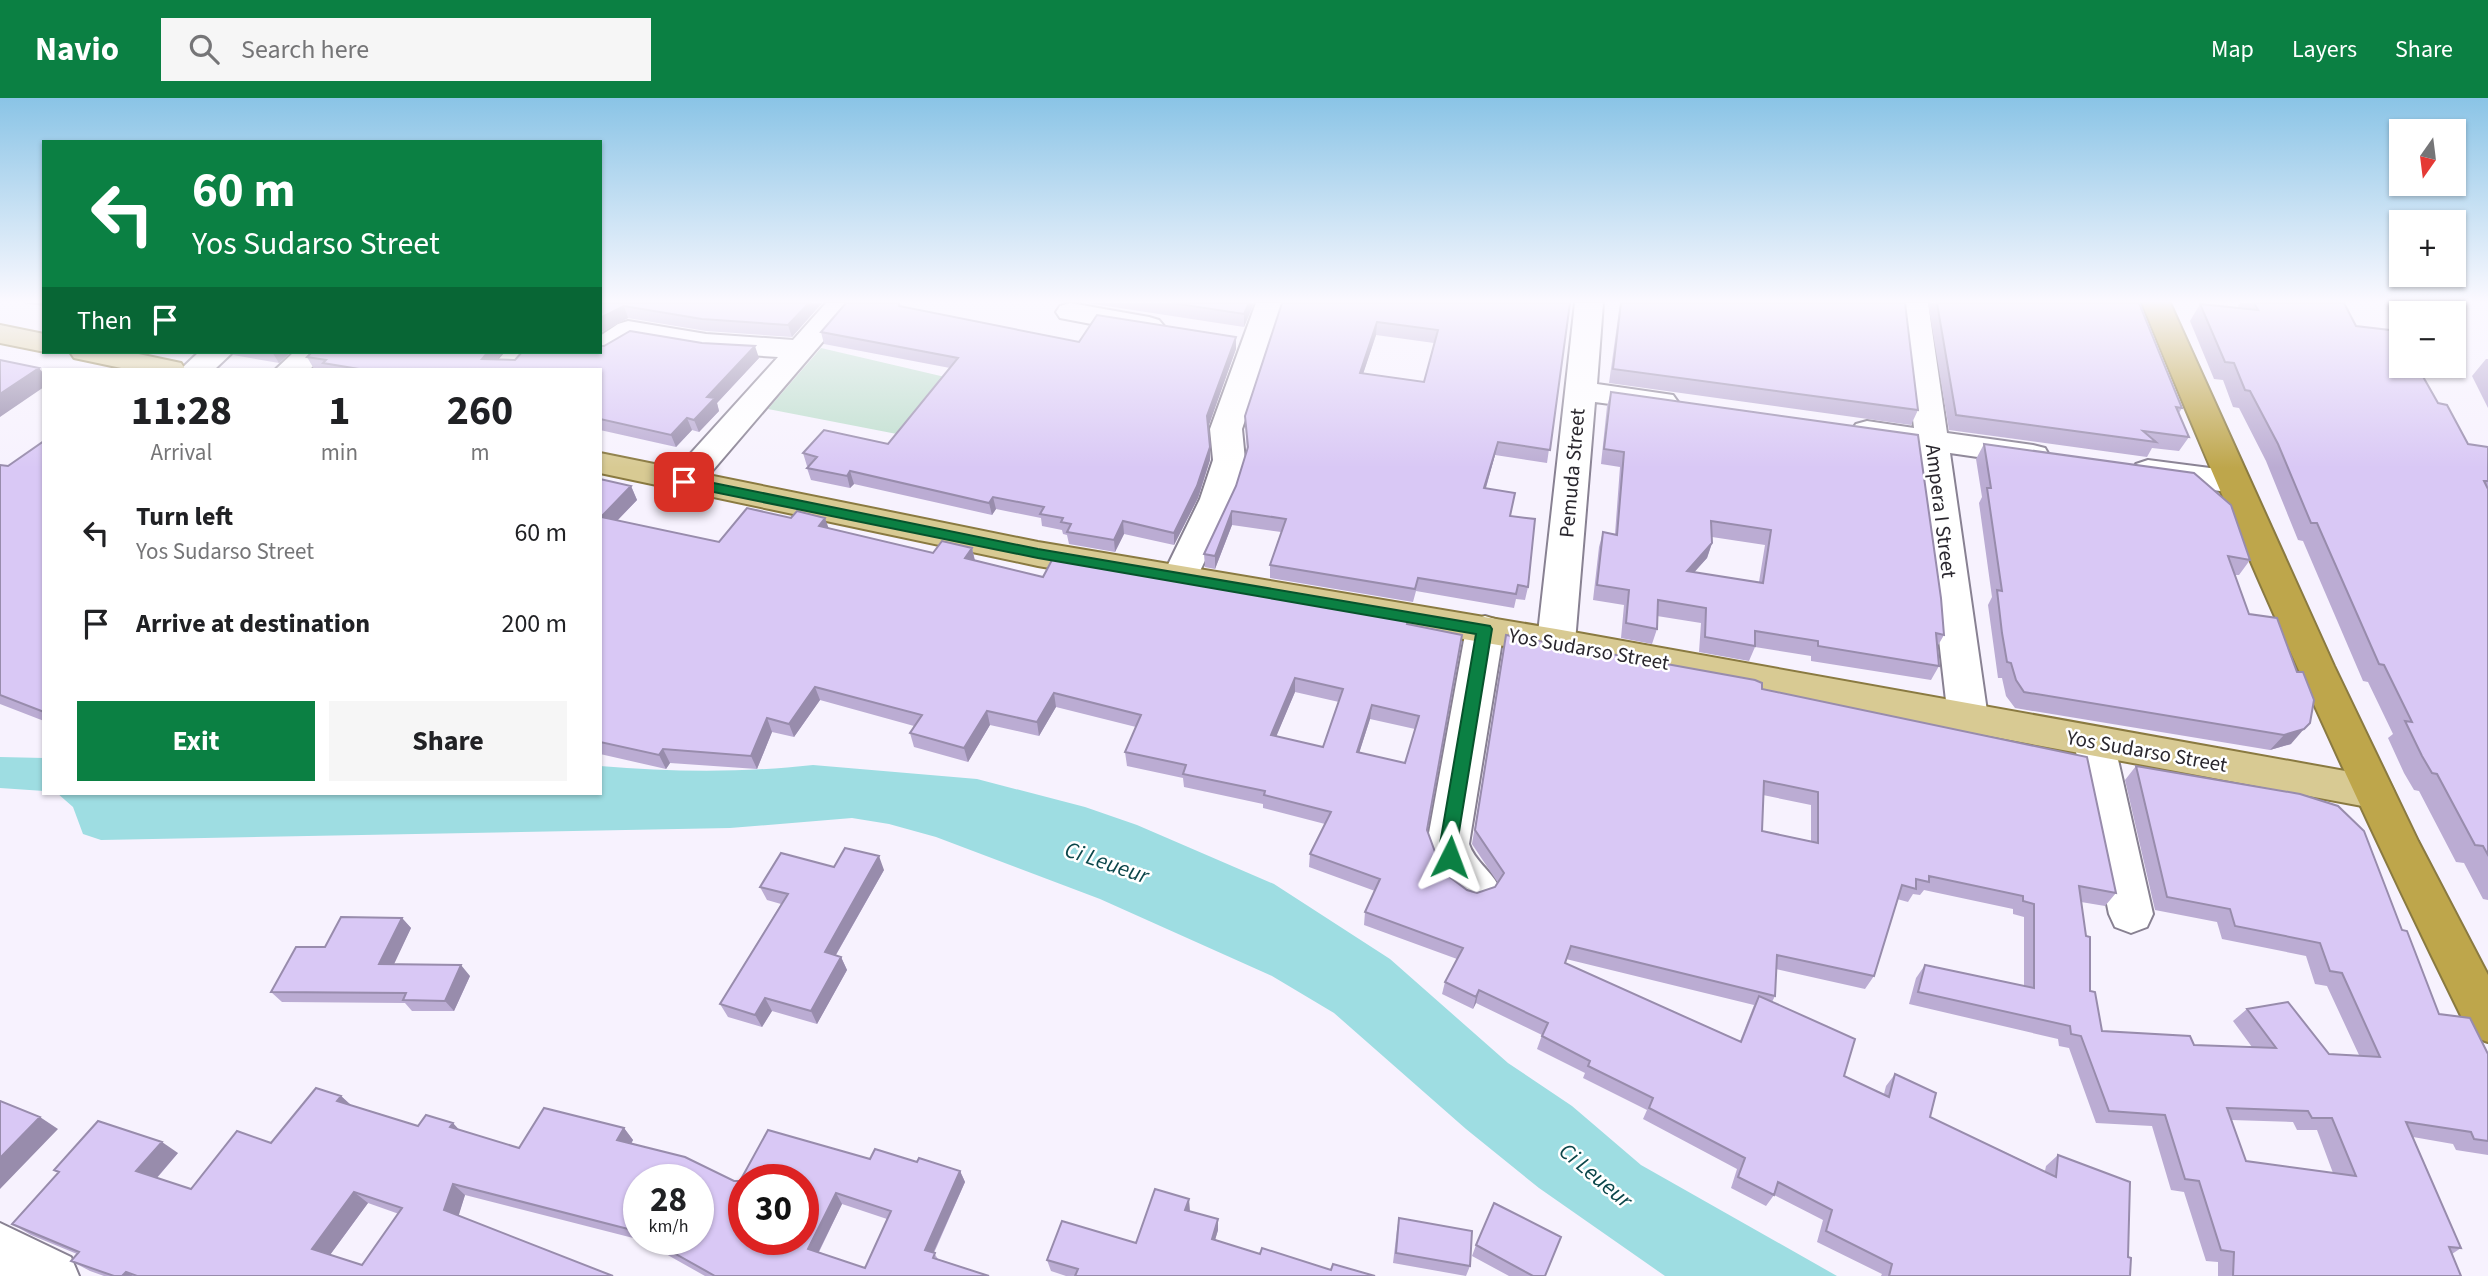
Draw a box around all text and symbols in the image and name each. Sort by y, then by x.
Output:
search box [161,18,651,81]
text: Navio [35,26,119,73]
icon: search [185,30,223,68]
text: Search here [241,31,369,68]
text: Map [2211,32,2254,67]
text: Layers [2292,32,2357,67]
text: Share [2395,32,2453,67]
north arrow [2389,119,2466,196]
map controls [2389,119,2466,378]
text: 60 m [192,156,296,226]
icon: left [77,168,168,259]
button: + [2389,210,2466,287]
text: Yos Sudarso Street [192,221,440,267]
icon: arrive [146,301,184,339]
button: − [2389,301,2466,378]
text: Then [77,302,132,339]
text: 11:28 [131,381,232,441]
text: 1 [328,381,350,441]
text: 260 [447,381,513,441]
street label: Pemuda Street [1551,407,1593,539]
text: Arrival [150,436,212,469]
text: min [321,436,358,469]
text: m [470,436,490,469]
street label: Ampera I Street [1918,442,1964,580]
pin [654,452,714,512]
icon: arrive [665,463,703,501]
text: Turn left [136,498,233,535]
icon: left [77,514,115,552]
text: 60 m [514,514,567,551]
text: Yos Sudarso Street [136,535,314,568]
icon: arrive [77,605,115,643]
text: Arrive at destination [136,605,370,642]
text: 200 m [501,605,567,642]
street label: Yos Sudarso Street [1505,620,1672,678]
button: Exit [77,701,315,781]
button: Share [329,701,567,781]
street label: Yos Sudarso Street [2063,722,2230,780]
position arrow [1413,820,1487,894]
water label: Ci Leueur [1060,833,1154,893]
water label: Ci Leueur [1552,1135,1640,1217]
speed limit sign: 30 [728,1164,819,1255]
text: 28 [650,1175,687,1225]
text: km/h [649,1214,688,1239]

